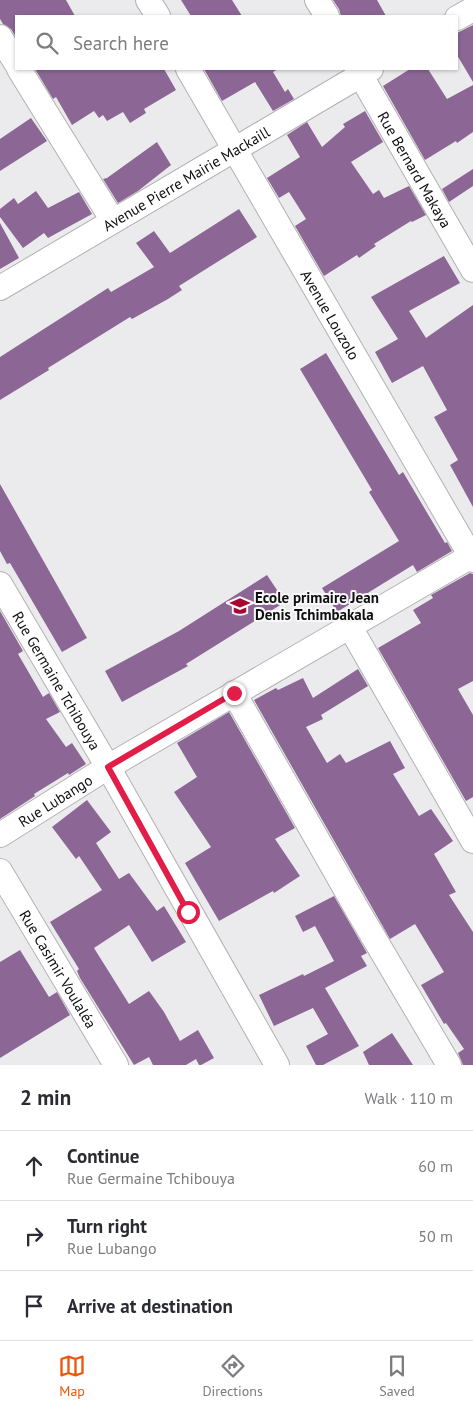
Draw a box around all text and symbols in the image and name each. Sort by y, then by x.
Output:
search box [15,15,458,70]
icon: search [33,29,61,57]
text: Search here [73,31,169,55]
street label: Rue Bernard Makaya [374,108,456,231]
street label: Avenue Pierre Mairie Mackaill [99,121,273,235]
street label: Avenue Louzolo [297,266,364,363]
place label: Ecole primaire Jean Denis Tchimbakala [255,588,379,624]
school or university icon: Ecole primaire Jean Denis Tchimbakala [229,595,251,617]
street label: Rue Germaine Tchibouya [9,608,105,753]
route end [223,682,246,705]
street label: Rue Lubango [14,770,96,831]
route start [177,901,200,924]
street label: Rue Casimir Voulaléa [16,906,101,1031]
text: 2 min [20,1084,71,1111]
text: Walk · 110 m [364,1088,453,1108]
text: Continue [67,1144,139,1168]
icon: ahead [20,1152,48,1180]
text: 60 m [418,1156,453,1176]
text: Rue Germaine Tchibouya [67,1168,235,1188]
text: Turn right [67,1214,147,1238]
icon: right [20,1222,48,1250]
text: 50 m [418,1226,453,1246]
text: Rue Lubango [67,1238,156,1258]
icon: arrive [20,1292,48,1320]
text: Arrive at destination [67,1294,233,1318]
tab: Map [58,1352,86,1400]
tab: Directions [202,1352,263,1400]
tab: Saved [379,1352,415,1400]

